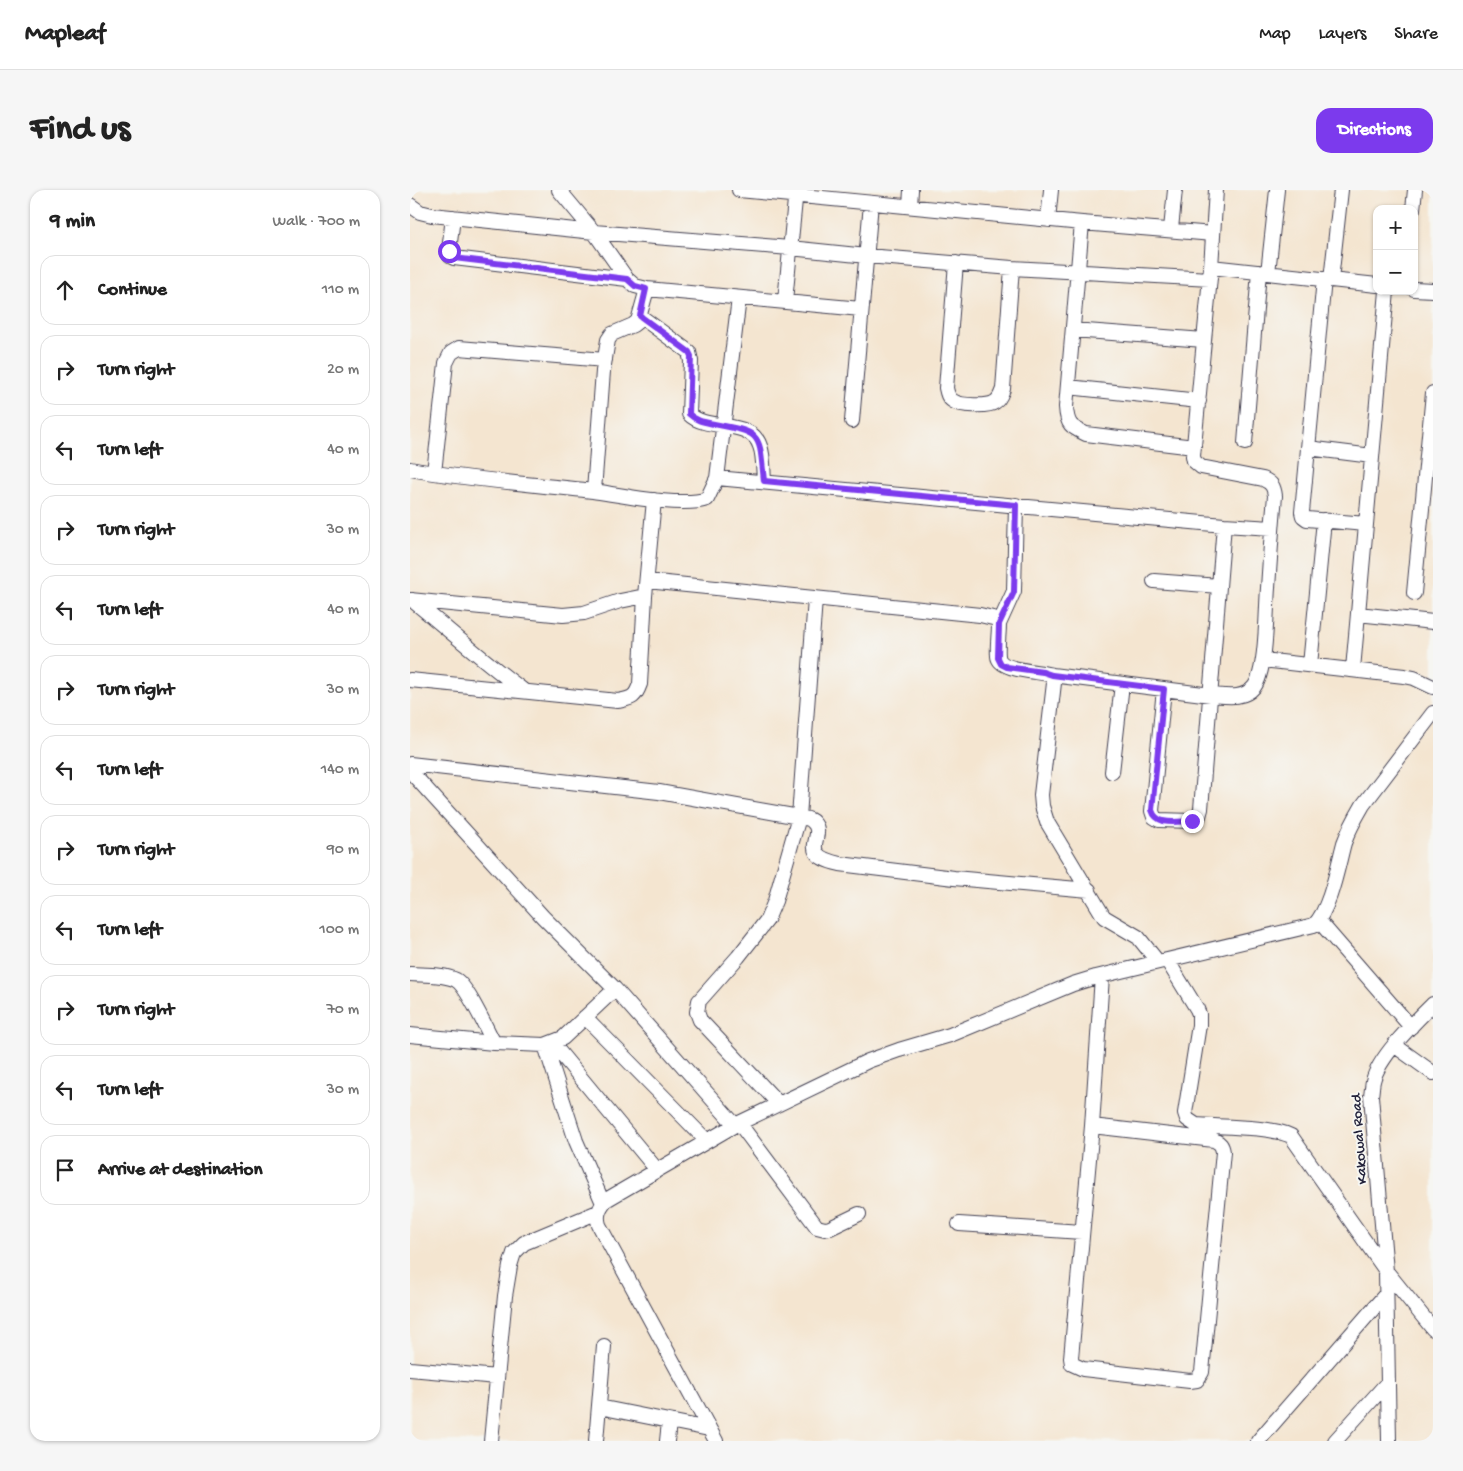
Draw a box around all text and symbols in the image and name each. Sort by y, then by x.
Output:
text: Mapleaf [25,20,105,49]
text: Map [1259,24,1291,45]
text: Layers [1319,24,1366,45]
text: Share [1394,24,1438,45]
button: Directions [1316,108,1433,153]
text: Find us [30,110,130,151]
map controls [1373,205,1418,295]
button: + [1373,205,1418,250]
text: 9 min [50,210,95,235]
text: Walk · 700 m [273,213,360,232]
route start [438,240,461,263]
button: − [1373,250,1418,295]
icon: ahead [51,276,79,304]
text: Continue [98,279,167,302]
text: 110 m [322,281,359,300]
icon: right [51,356,79,384]
text: Turn right [98,359,174,382]
text: 20 m [327,361,359,380]
icon: left [51,436,79,464]
text: Turn left [98,439,162,462]
text: 40 m [327,441,359,460]
icon: right [51,516,79,544]
text: Turn right [98,519,174,542]
text: 30 m [326,521,359,540]
icon: left [51,596,79,624]
text: Turn left [98,599,162,622]
text: 40 m [327,601,359,620]
icon: right [51,676,79,704]
text: Turn right [98,679,174,702]
text: 30 m [326,681,359,700]
icon: left [51,756,79,784]
text: Turn left [98,759,162,782]
text: 140 m [321,761,359,780]
route end [1181,810,1204,833]
icon: right [51,836,79,864]
text: Turn right [98,839,174,862]
text: 90 m [327,841,359,860]
icon: left [51,916,79,944]
text: Turn left [98,919,162,942]
text: 100 m [319,921,359,940]
icon: right [51,996,79,1024]
text: Turn right [98,999,174,1022]
text: 70 m [326,1001,359,1020]
icon: left [51,1076,79,1104]
text: Turn left [98,1079,162,1102]
text: 30 m [326,1081,359,1100]
street label: Kakowal Road [1348,1092,1372,1185]
icon: arrive [51,1156,79,1184]
text: Arrive at destination [98,1159,262,1182]

